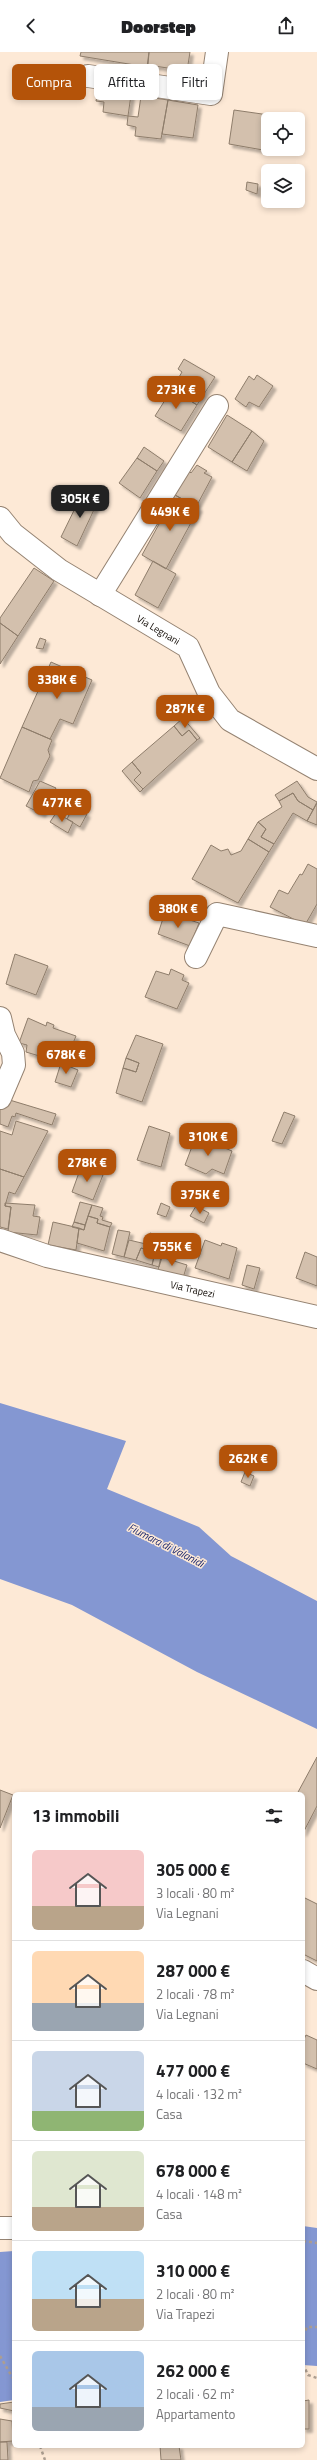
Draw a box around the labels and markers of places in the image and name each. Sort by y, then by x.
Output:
pin: 273K € [143,376,209,410]
pin: 305K € [47,485,113,519]
pin: 449K € [137,498,203,532]
pin: 338K € [24,666,90,700]
pin: 287K € [152,695,218,729]
pin: 477K € [29,789,95,823]
pin: 380K € [145,895,211,929]
pin: 678K € [33,1041,99,1075]
pin: 310K € [175,1123,241,1157]
pin: 278K € [54,1149,120,1183]
pin: 375K € [167,1181,233,1215]
pin: 755K € [139,1233,205,1267]
pin: 262K € [215,1445,281,1479]

